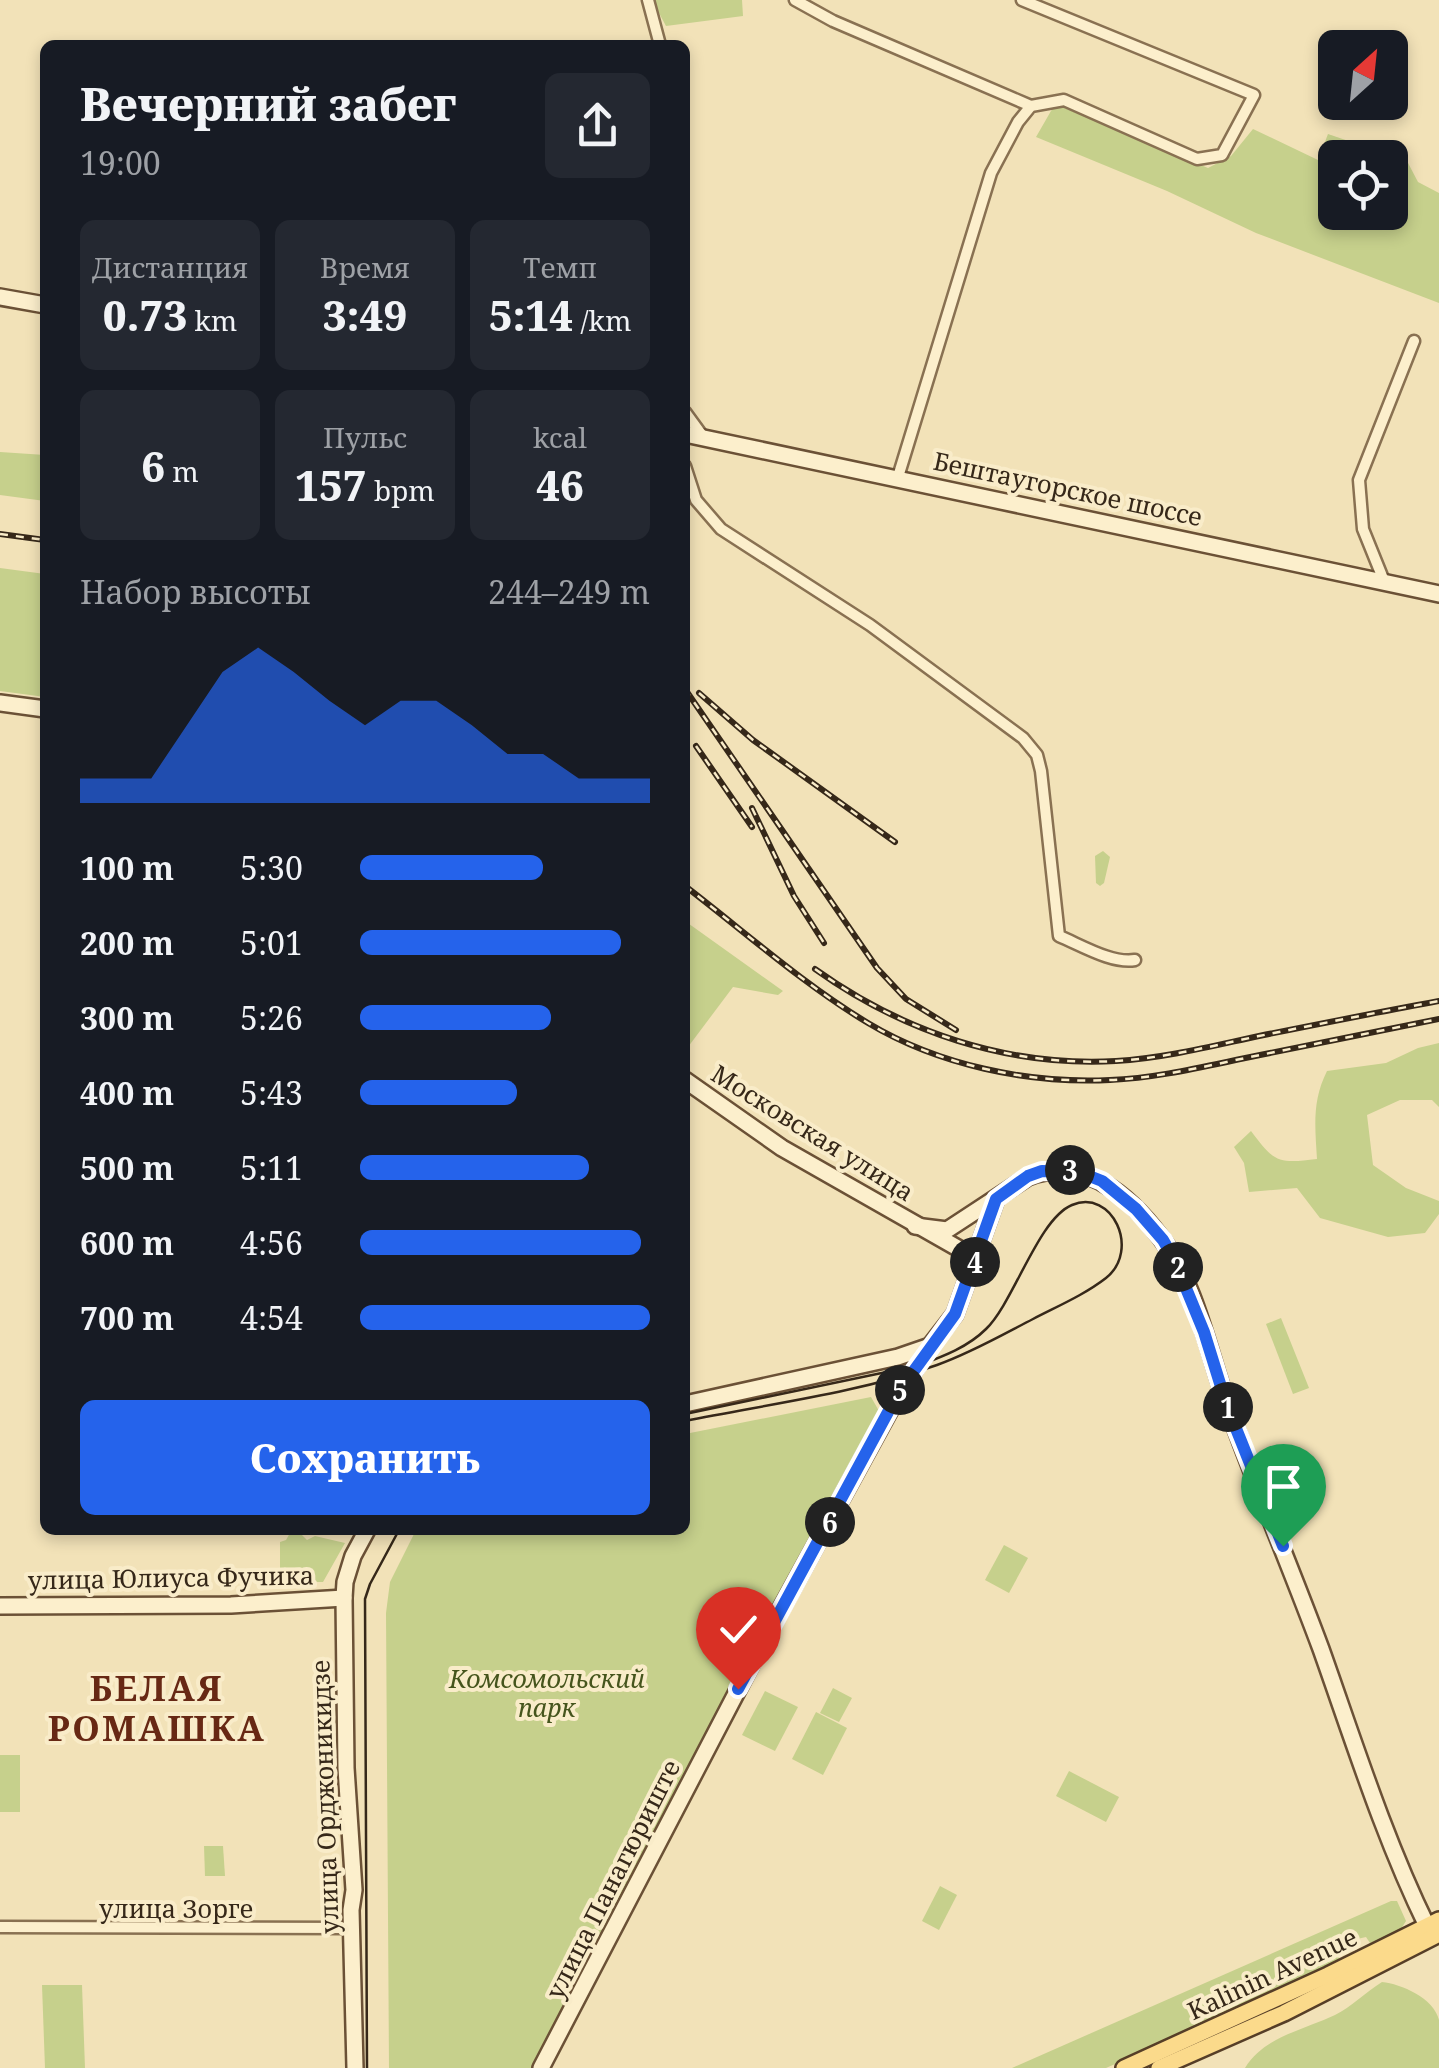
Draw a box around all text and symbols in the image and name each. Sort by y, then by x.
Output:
north arrow [1318,30,1408,120]
map controls [1318,30,1408,230]
text: Вечерний забег [80,73,456,134]
button: share [545,73,650,178]
button: locate [1318,140,1408,230]
text: 19:00 [80,141,161,184]
text: Дистанция [92,248,248,286]
text: Время [320,248,410,286]
text: Темп [523,248,597,286]
text: 0.73 [103,286,187,343]
text: 3:49 [323,286,407,343]
text: 5:14 [489,286,573,343]
text: km [187,301,237,339]
text: /km [573,301,631,339]
text: Пульс [323,418,407,456]
text: kcal [533,418,587,456]
text: 6 [141,437,165,494]
street label: Бештаугорское шоссе [930,443,1206,533]
text: m [165,452,199,490]
text: 157 [295,456,367,513]
text: 46 [536,456,584,513]
text: bpm [367,471,435,509]
text: Набор высоты [80,570,311,613]
text: 244–249 m [488,570,650,613]
text: 100 m [80,846,174,889]
text: 5:30 [240,846,303,889]
text: 200 m [80,921,174,964]
text: 5:01 [240,921,303,964]
text: 300 m [80,996,174,1039]
text: 5:26 [240,996,303,1039]
street label: Московская улица [705,1056,921,1208]
text: 400 m [80,1071,174,1114]
text: 5:43 [240,1071,303,1114]
pin: 3 [1045,1145,1095,1195]
text: 500 m [80,1146,174,1189]
text: 5:11 [240,1146,303,1189]
text: 3 [1062,1151,1078,1189]
text: 600 m [80,1221,174,1264]
text: 4:56 [240,1221,303,1264]
pin: 4 [950,1237,1000,1287]
pin: 2 [1153,1242,1203,1292]
text: 4 [967,1243,983,1281]
text: 2 [1170,1248,1186,1286]
text: 700 m [80,1296,174,1339]
text: 4:54 [240,1296,303,1339]
pin: 5 [875,1365,925,1415]
text: 5 [892,1371,908,1409]
pin: 1 [1203,1382,1253,1432]
text: 1 [1220,1388,1236,1426]
button: Сохранить [80,1400,650,1515]
pin [1241,1444,1326,1547]
icon: arrive [1256,1459,1311,1514]
pin: 6 [805,1497,855,1547]
text: 6 [822,1503,838,1541]
street label: улица Юлиуса Фучика [28,1558,314,1596]
pin [696,1587,781,1690]
icon: check [711,1602,766,1657]
street label: улица Орджоникидзе [302,1660,346,1934]
park label: Комсомольский парк [448,1661,645,1724]
district label: БЕЛАЯ РОМАШКА [48,1664,266,1751]
street label: улица Панагюриште [537,1754,687,2004]
street label: улица Зорге [99,1891,253,1925]
street label: Kalinin Avenue [1182,1919,1362,2027]

